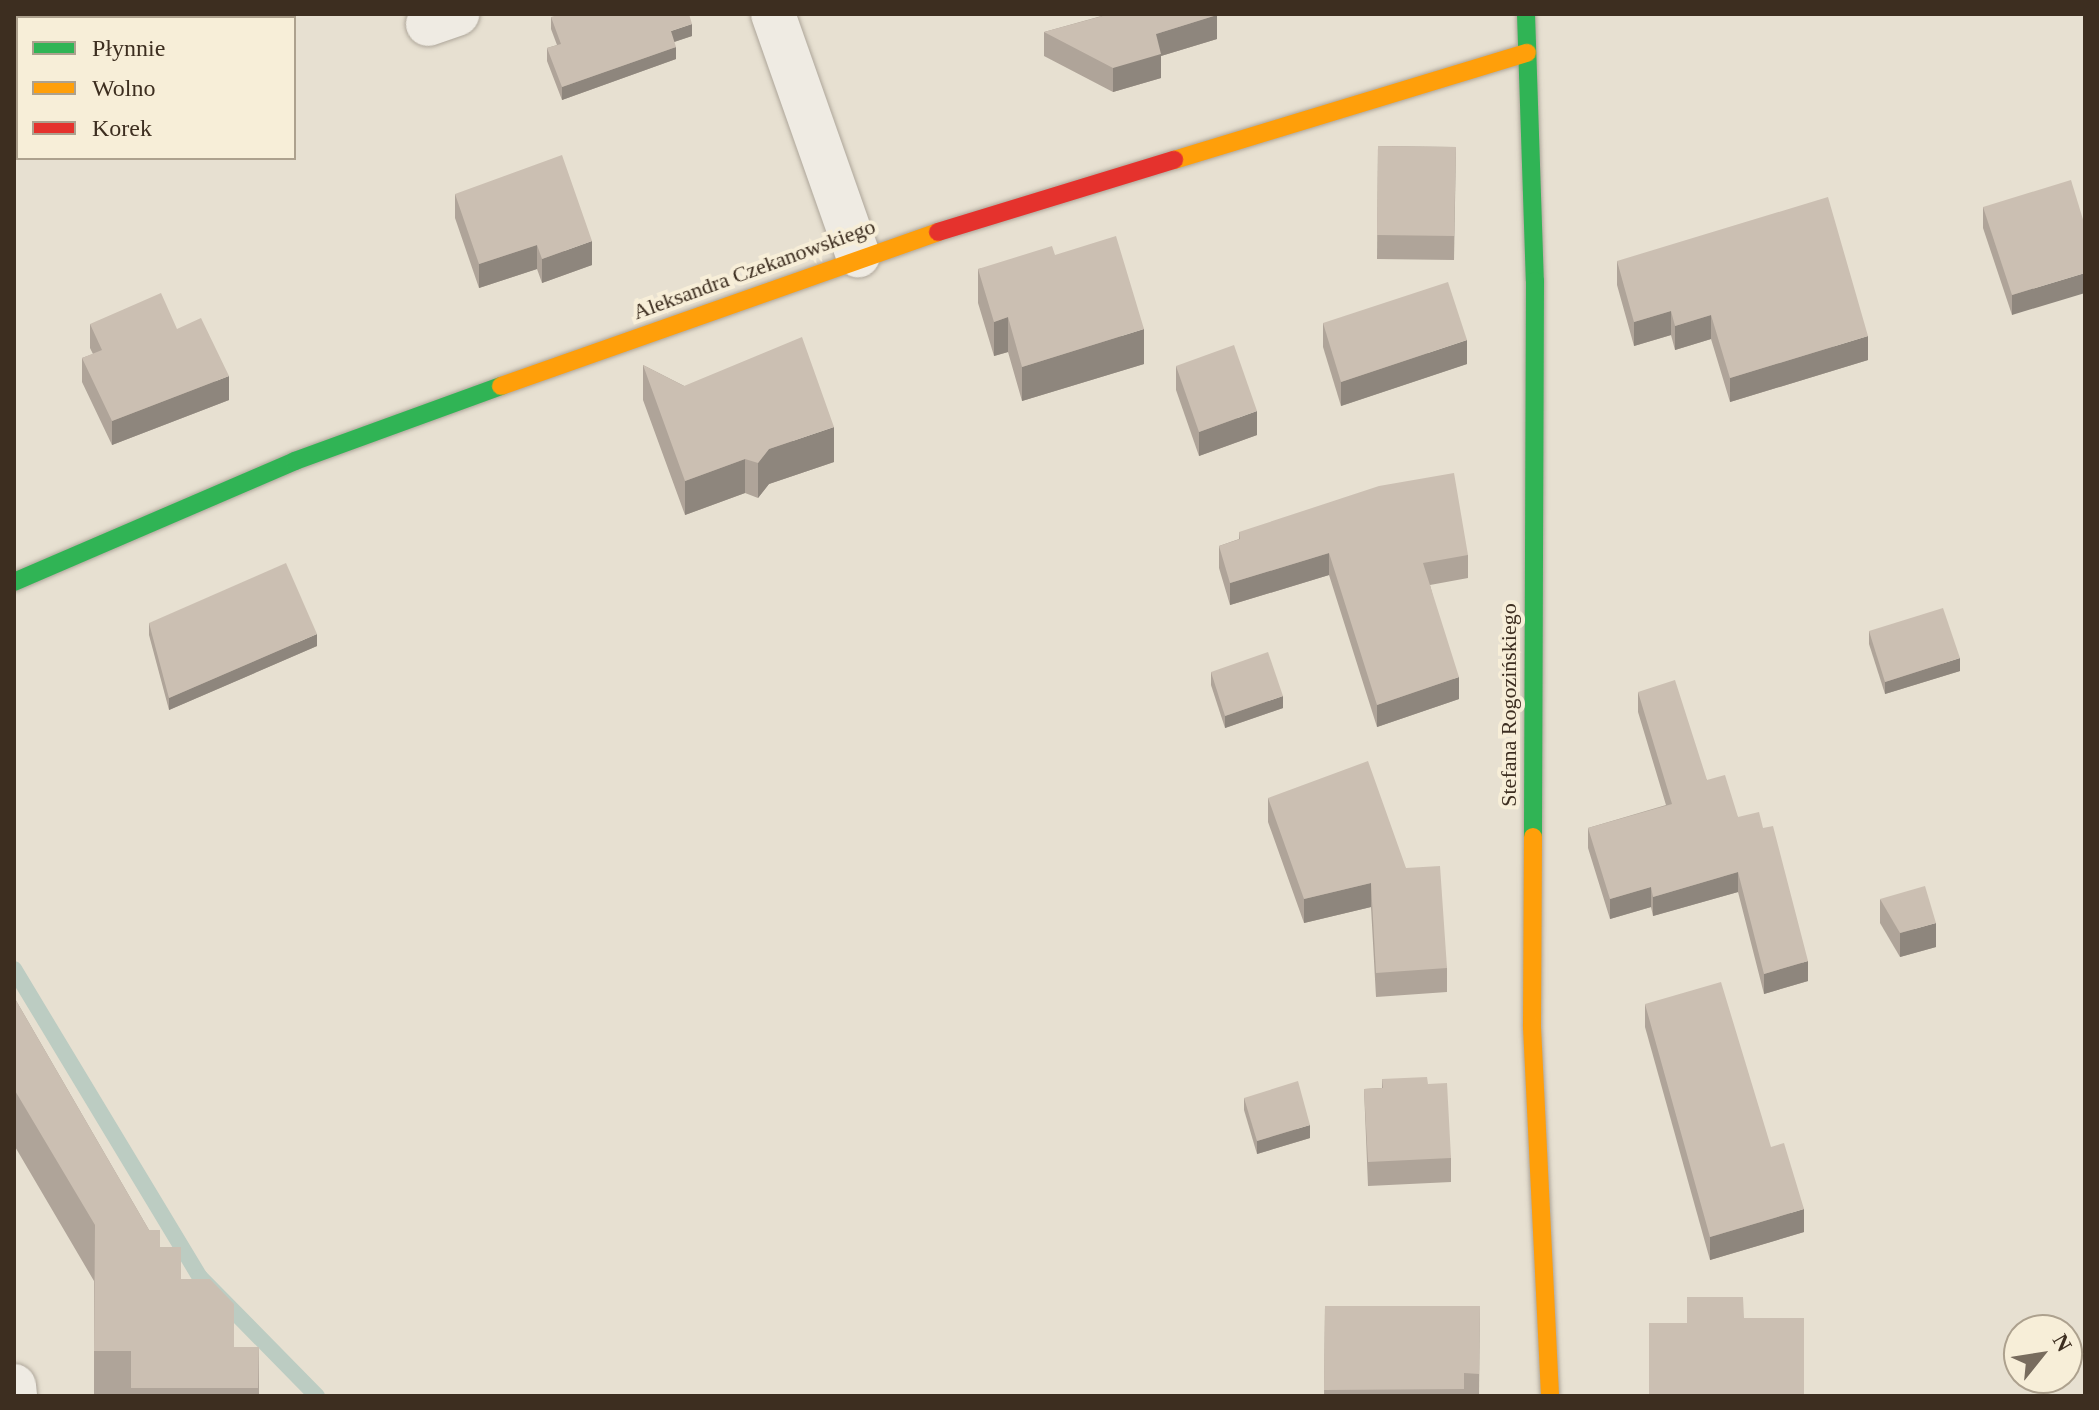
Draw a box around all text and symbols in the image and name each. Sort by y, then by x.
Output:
legend [16,16,296,160]
text: Płynnie [92,35,165,61]
text: Wolno [92,75,155,101]
text: Korek [92,115,152,141]
street label: Aleksandra Czekanowskiego [629,213,879,325]
street label: Stefana Rogozińskiego [1496,603,1522,807]
north arrow [2003,1314,2083,1394]
text: N [2048,1330,2077,1356]

